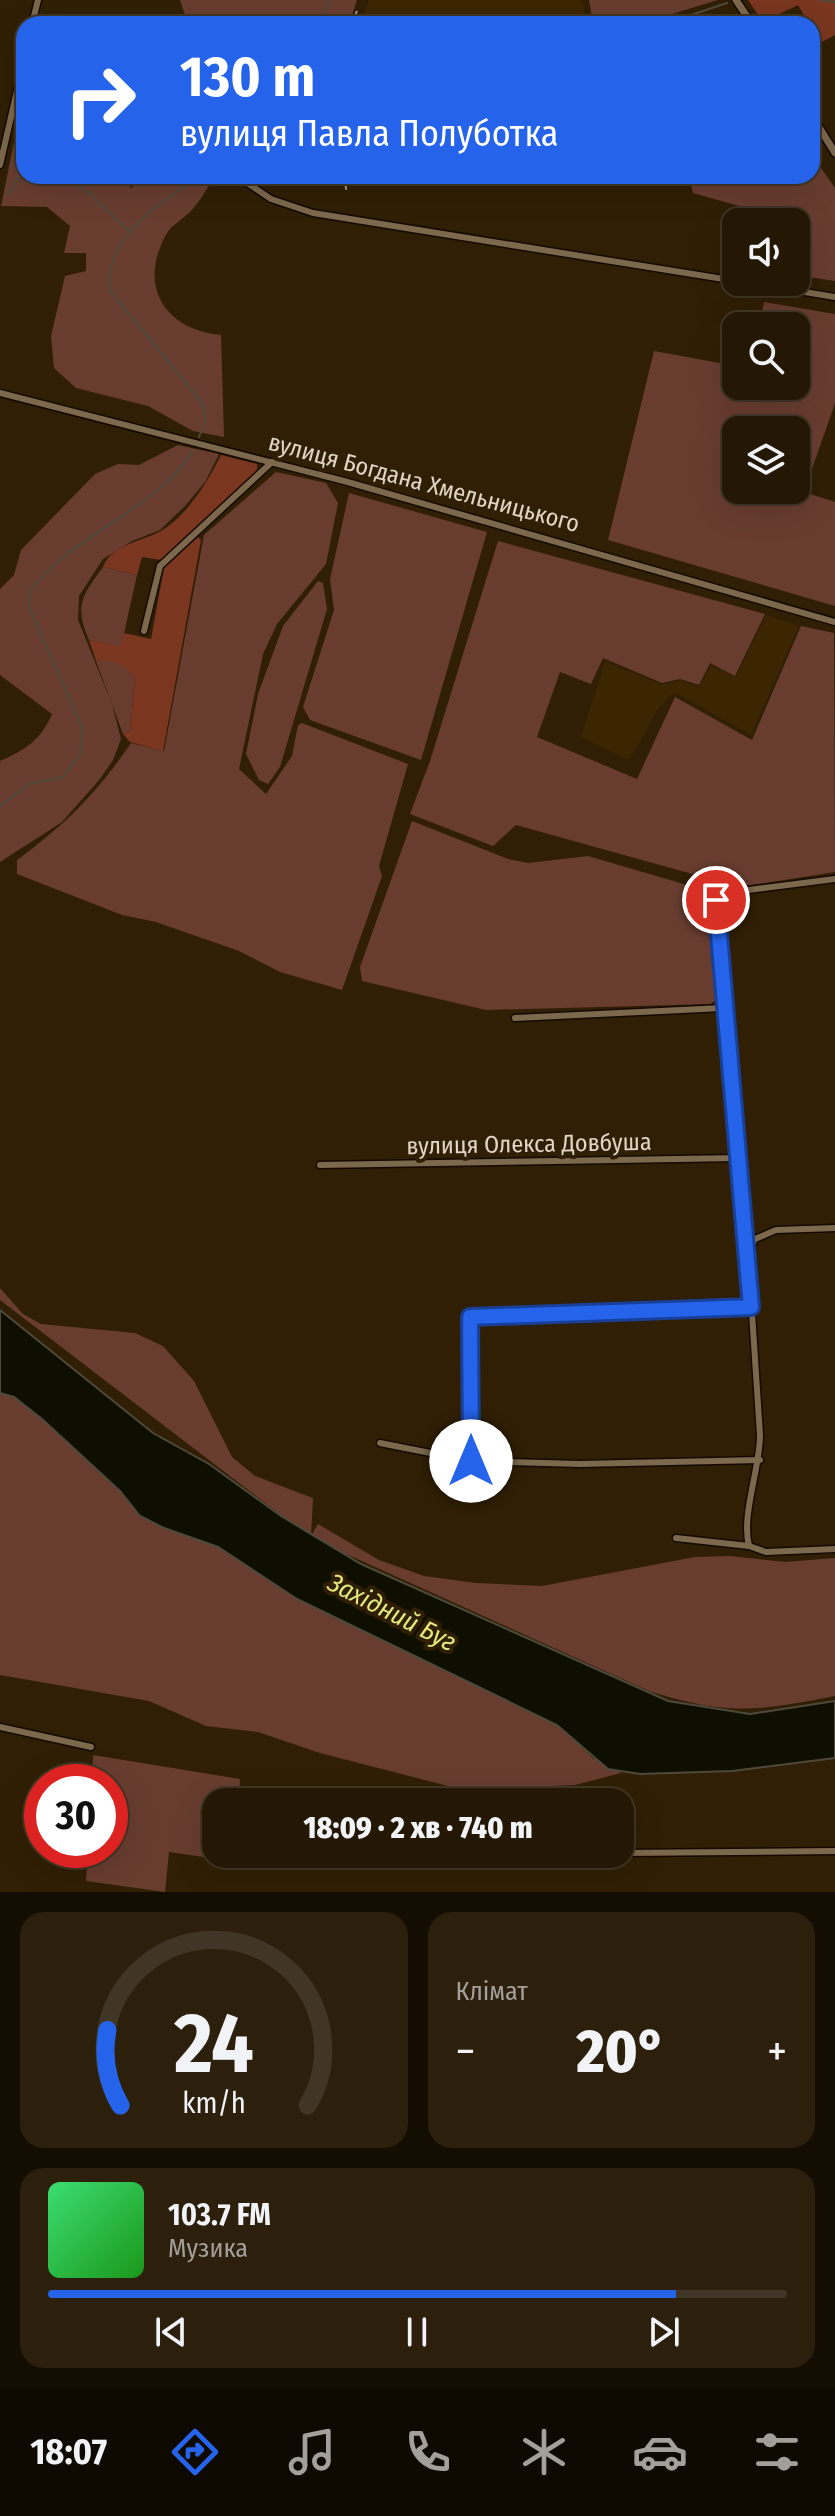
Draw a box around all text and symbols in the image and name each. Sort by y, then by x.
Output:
text: 130 m [180,44,315,111]
icon: right [48,48,152,152]
text: вулиця Павла Полуботка [180,112,558,156]
map controls [722,208,810,504]
button: sound [722,208,810,296]
button: search [722,312,810,400]
button: layers [722,416,810,504]
street label: вулиця Богдана Хмельницького [265,428,583,538]
pin [682,866,750,934]
icon: arrive [694,878,738,922]
street label: вулиця Олекса Довбуша [406,1128,652,1160]
position arrow [429,1419,513,1503]
water label: Західний Буг [322,1567,461,1658]
speed limit sign: 30 [24,1764,128,1868]
text: 18:09 · 2 хв · 740 m [304,1810,532,1846]
text: Клімат [456,1976,528,2007]
text: 24 [173,1994,254,2094]
text: 20° [576,2016,666,2088]
text: − [456,2025,475,2078]
text: + [767,2025,787,2078]
text: km/h [182,2086,246,2121]
text: 103.7 FM [168,2197,271,2233]
text: Музика [168,2233,248,2264]
icon: previous [149,2310,193,2354]
icon: pause [395,2310,439,2354]
icon: next [642,2310,686,2354]
icon: directions [167,2424,223,2480]
icon: music [284,2424,340,2480]
icon: phone [400,2424,456,2480]
icon: climate [516,2424,572,2480]
icon: car [632,2424,688,2480]
icon: filters [749,2424,805,2480]
text: 18:07 [30,2430,107,2474]

